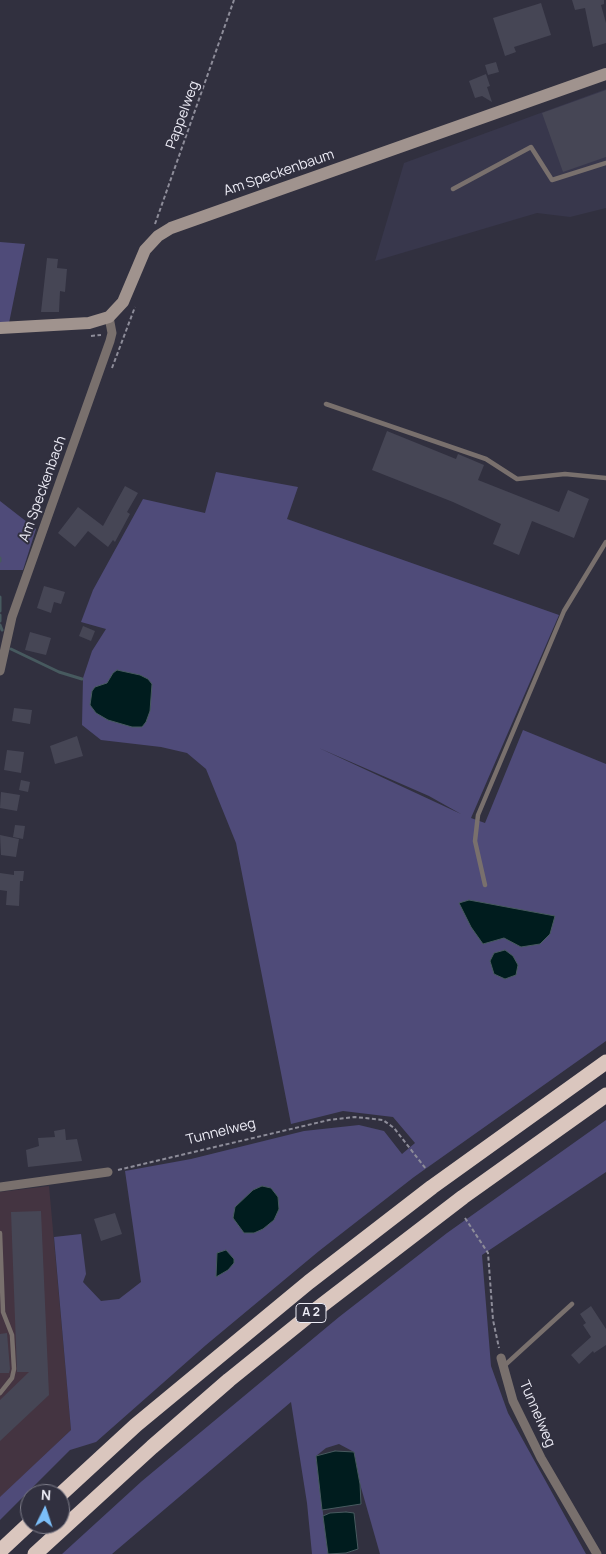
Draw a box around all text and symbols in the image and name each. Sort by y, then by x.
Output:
street label: Pappelweg [163,79,203,151]
street label: Am Speckenbaum [222,146,336,200]
street label: Am Speckenbach [16,434,70,544]
street label: Tunnelweg [185,1115,257,1149]
road number: A 2 [296,1304,326,1322]
street label: Tunnelweg [515,1378,559,1450]
north arrow [20,1484,70,1534]
text: N [40,1485,52,1504]

